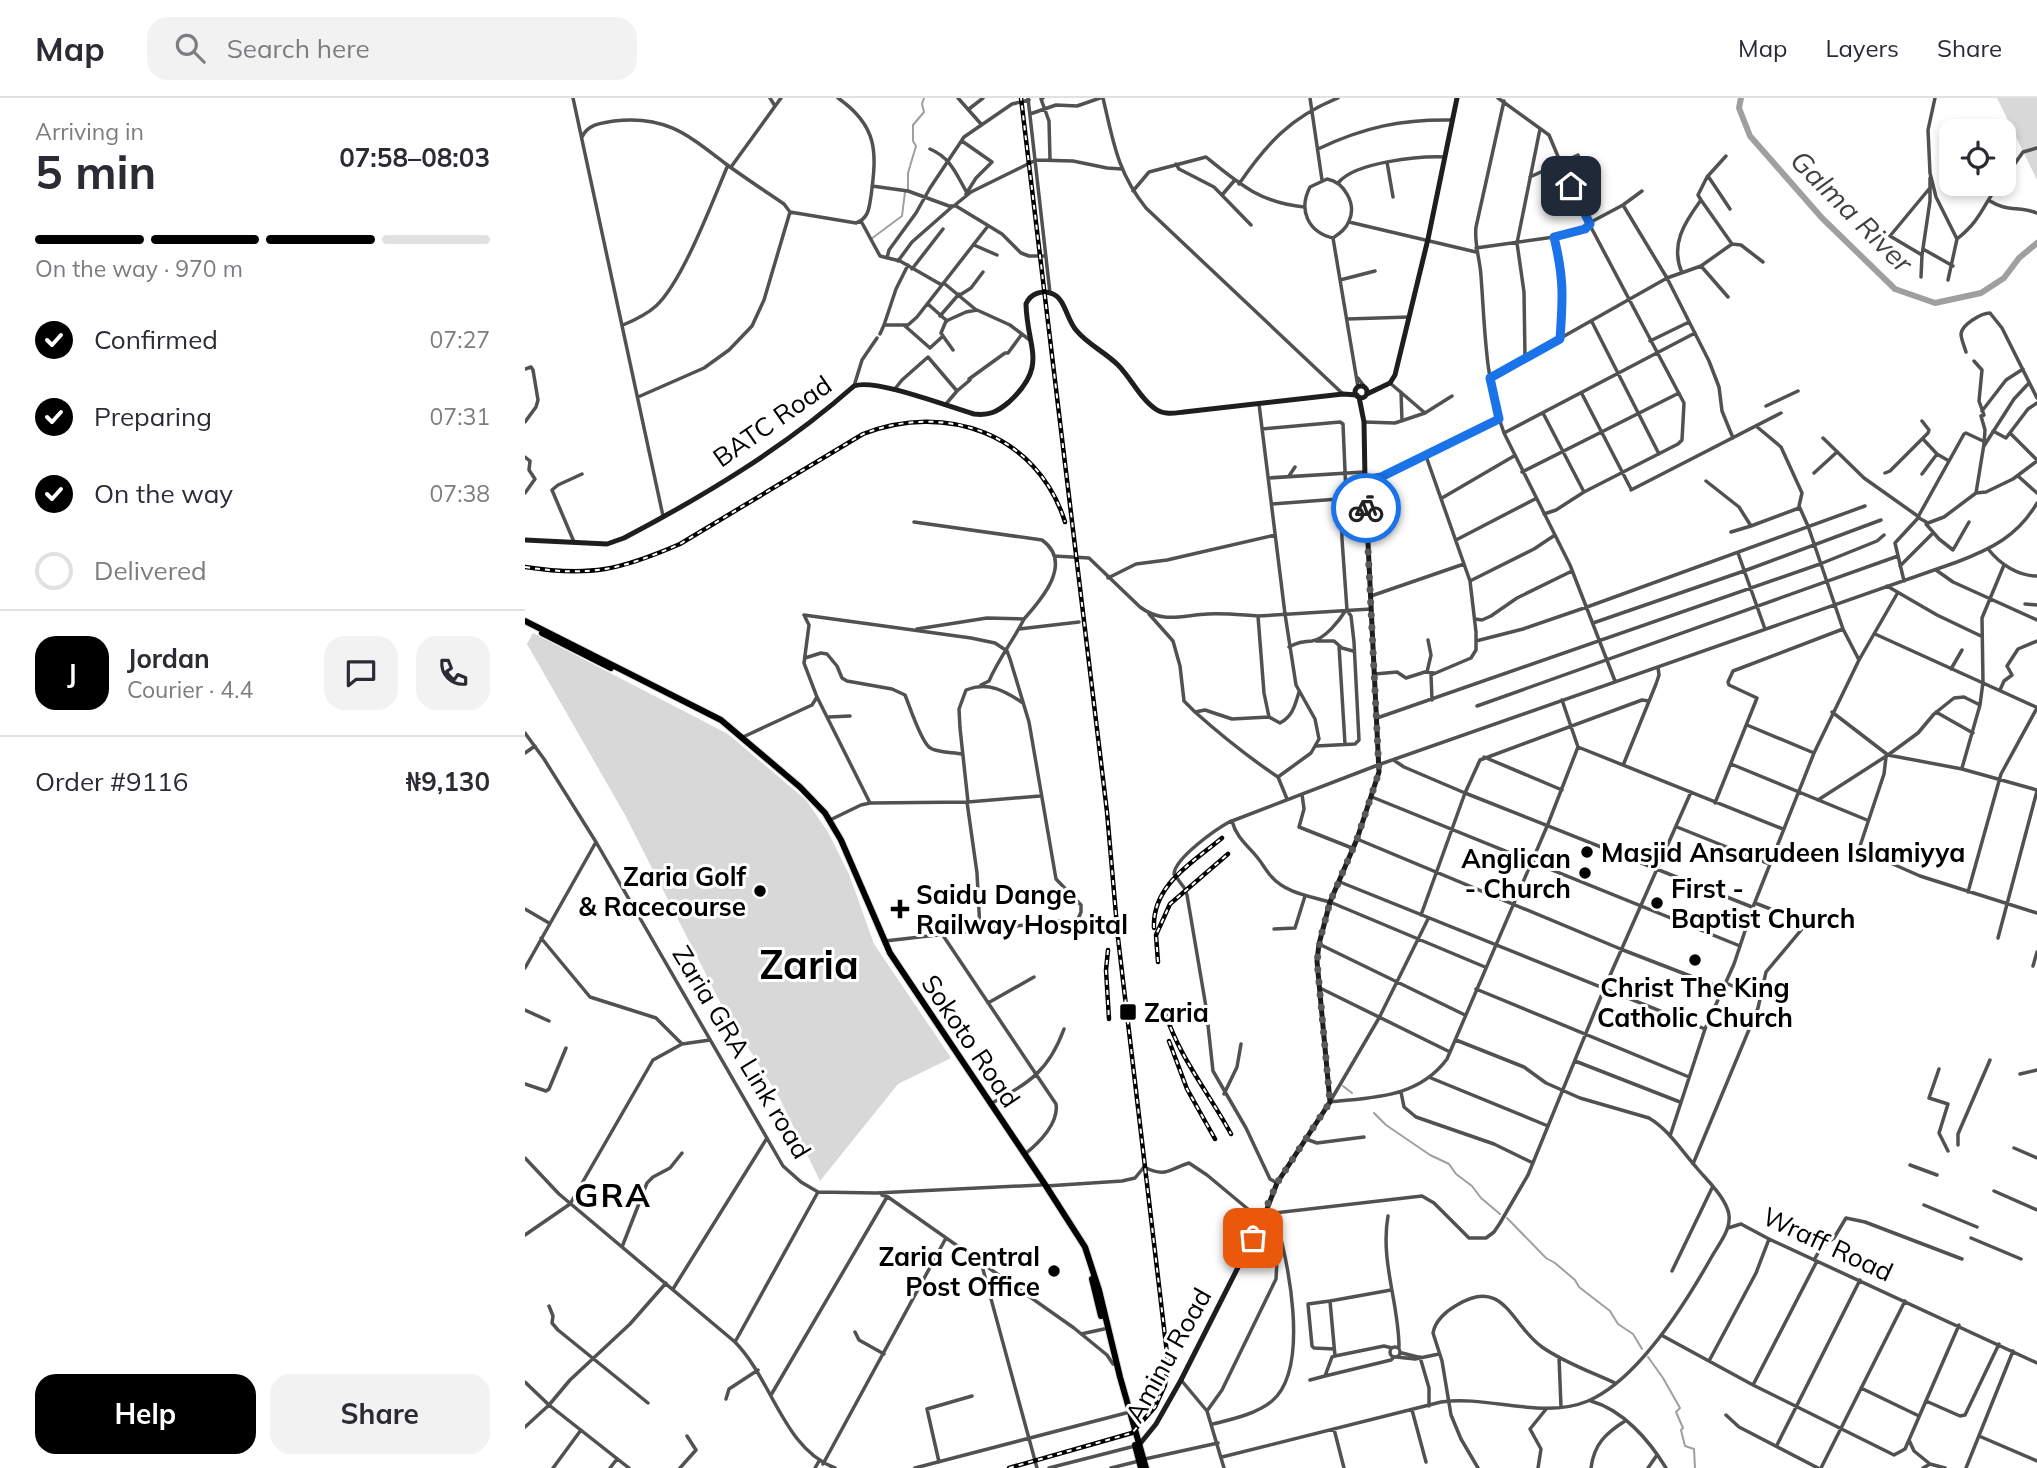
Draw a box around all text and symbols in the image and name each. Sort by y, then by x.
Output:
search box [147,17,637,80]
text: Map [35,28,105,69]
icon: search [171,29,209,67]
text: Search here [227,32,370,65]
text: Map [1738,33,1787,63]
text: Layers [1825,33,1899,63]
text: Share [1937,33,2002,63]
text: Arriving in [35,117,144,146]
map controls [1939,119,2016,196]
button: locate [1939,119,2016,196]
text: 07:58–08:03 [339,141,490,174]
text: 5 min [35,143,156,201]
water label: Galma River [1784,143,1922,281]
pin [1541,156,1601,216]
icon: home [1552,167,1590,205]
text: On the way · 970 m [35,254,243,283]
icon: check [35,321,73,359]
text: Confirmed [94,323,218,356]
text: 07:27 [430,325,490,354]
street label: BATC Road [706,368,838,474]
icon: check [35,398,73,436]
text: Preparing [94,400,212,433]
text: 07:31 [430,402,490,431]
courier [1331,473,1401,543]
icon: check [35,475,73,513]
text: On the way [94,477,233,510]
text: 07:38 [430,479,490,508]
icon: bike [1347,489,1385,527]
text: Delivered [94,554,207,587]
button: chat [324,636,398,710]
button: phone [416,636,490,710]
text: Jordan [127,642,210,675]
text: J [67,657,77,690]
text: Courier · 4.4 [127,675,253,704]
text: Order #9116 [35,765,188,798]
text: ₦9,130 [406,765,490,798]
place label: Masjid Ansarudeen Islamiyya [1601,836,1965,869]
place label: Anglican - Church [1461,842,1571,905]
marker: Masjid Ansarudeen Islamiyya [1579,844,1595,860]
place label: Zaria Golf & Racecourse [579,860,746,923]
marker: Anglican - Church [1577,865,1593,881]
place label: First - Baptist Church [1671,872,1855,935]
place label: Saidu Dange Railway Hospital [916,878,1128,941]
marker: Zaria Golf & Racecourse [752,883,768,899]
marker: First - Baptist Church [1649,895,1665,911]
marker: Saidu Dange Railway Hospital [890,899,910,919]
district label: Zaria [759,939,859,989]
street label: Zaria GRA Link road [665,940,819,1164]
marker: Christ The King Catholic Church [1687,952,1703,968]
street label: Sokoto Road [914,968,1028,1114]
place label: Christ The King Catholic Church [1597,971,1793,1034]
place label: Zaria [1144,996,1209,1029]
marker: Zaria [1118,1002,1138,1022]
district label: GRA [574,1174,652,1215]
street label: Wraff Road [1758,1199,1898,1289]
pin [1223,1208,1283,1268]
icon: bag [1234,1219,1272,1257]
place label: Zaria Central Post Office [878,1240,1040,1303]
marker: Zaria Central Post Office [1046,1263,1062,1279]
street label: Aminu Road [1117,1282,1219,1428]
button: Help [35,1374,256,1454]
button: Share [270,1374,490,1454]

